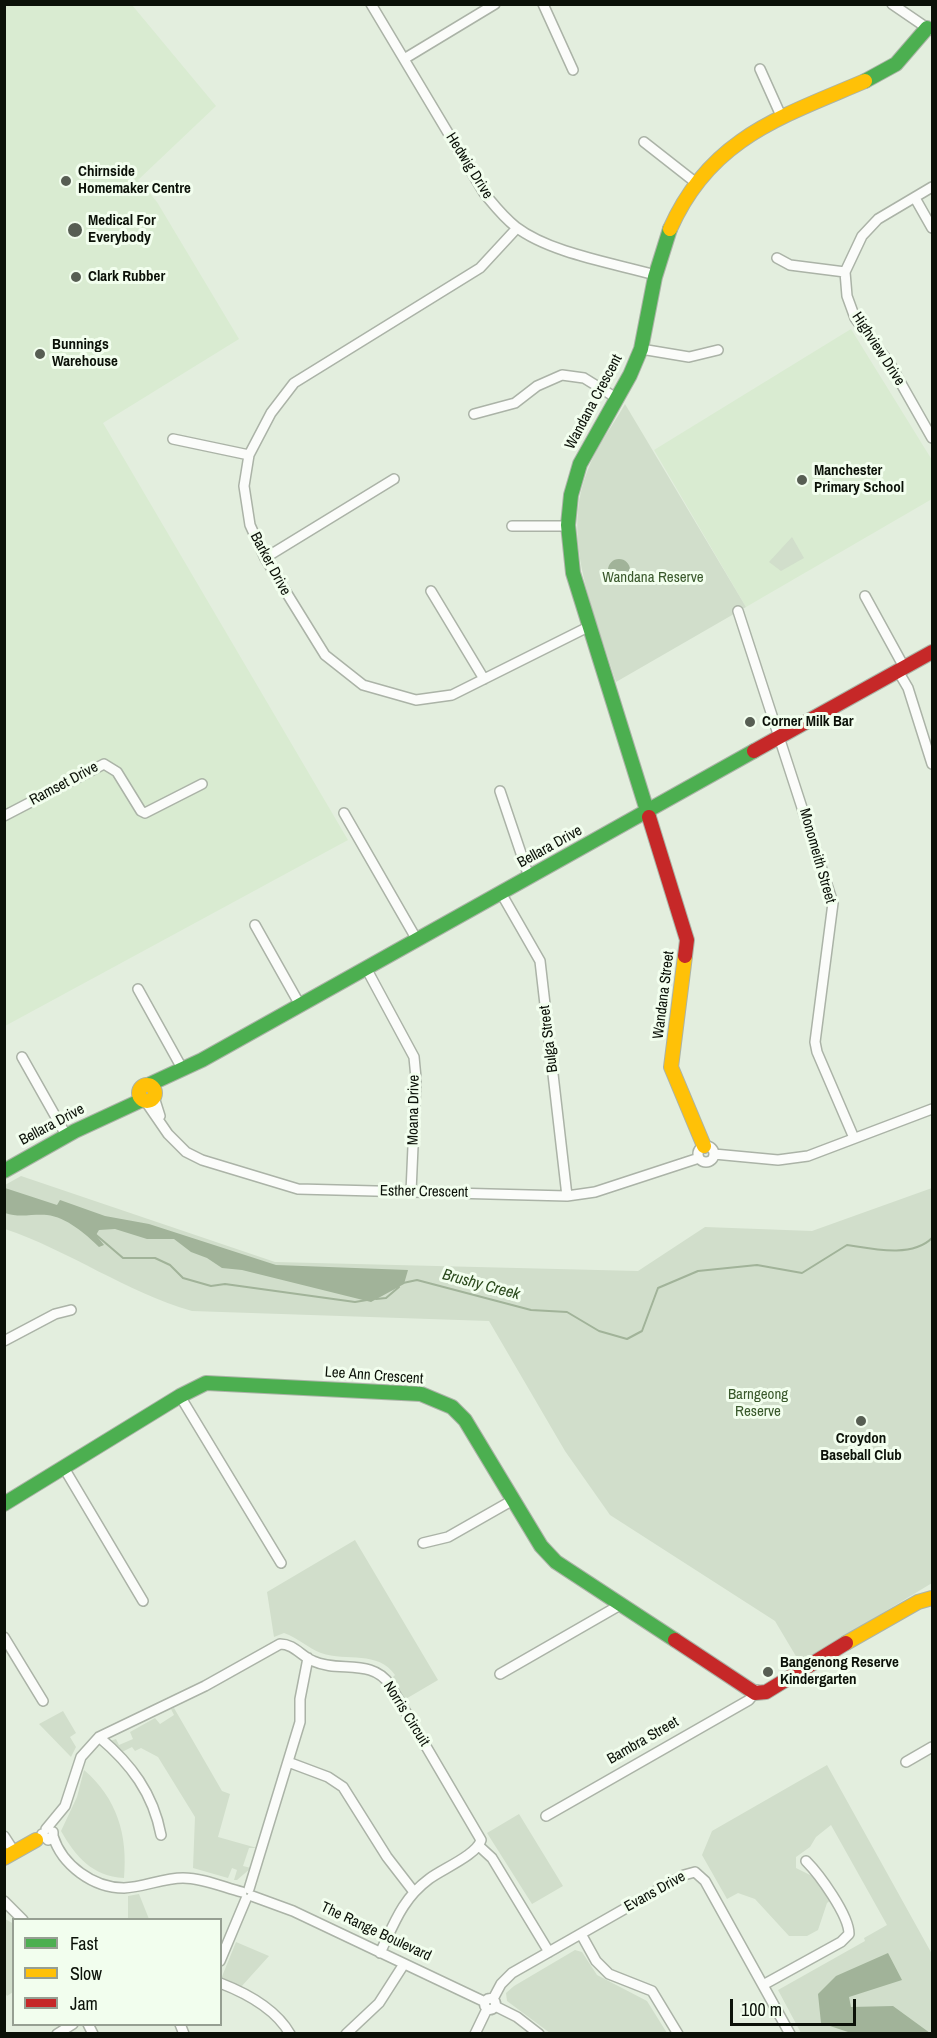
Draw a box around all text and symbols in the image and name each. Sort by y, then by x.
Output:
street label: Hedwig Drive [442,130,496,202]
place label: Chirnside Homemaker Centre [78,163,191,198]
marker: Chirnside Homemaker Centre [59,174,73,188]
place label: Medical For Everybody [88,212,156,247]
marker: Medical For Everybody [66,221,84,239]
place label: Clark Rubber [88,268,165,286]
marker: Clark Rubber [69,270,83,284]
street label: Highview Drive [848,309,908,389]
place label: Bunnings Warehouse [52,336,118,371]
marker: Bunnings Warehouse [33,347,47,361]
street label: Wandana Crescent [561,351,627,453]
place label: Manchester Primary School [814,462,904,497]
marker: Manchester Primary School [795,473,809,487]
street label: Barker Drive [246,529,294,599]
park label: Wandana Reserve [602,569,704,587]
place label: Corner Milk Bar [762,713,854,731]
marker: Corner Milk Bar [743,715,757,729]
street label: Ramset Drive [27,758,101,810]
street label: Monomeith Street [795,807,839,905]
street label: Bellara Drive [515,822,585,872]
street label: Wandana Street [650,950,678,1040]
street label: Bulga Street [536,1004,562,1074]
street label: Moana Drive [404,1075,424,1145]
street label: Bellara Drive [16,1100,88,1150]
street label: Esther Crescent [380,1182,468,1202]
water label: Brushy Creek [440,1265,522,1305]
street label: Lee Ann Crescent [324,1364,424,1388]
park label: Barngeong Reserve [728,1386,788,1421]
marker: Croydon Baseball Club [854,1414,868,1428]
place label: Croydon Baseball Club [820,1430,902,1465]
place label: Bangenong Reserve Kindergarten [780,1654,899,1689]
marker: Bangenong Reserve Kindergarten [761,1665,775,1679]
street label: Norris Circuit [379,1678,433,1750]
street label: Bambra Street [604,1713,682,1769]
street label: Evans Drive [621,1868,689,1916]
street label: The Range Boulevard [318,1899,434,1965]
legend [12,1918,222,2026]
text: Fast [70,1931,98,1956]
text: Slow [70,1961,102,1986]
scale bar [733,1987,859,2025]
text: Jam [70,1991,98,2016]
text: 100 m [741,1997,782,2022]

